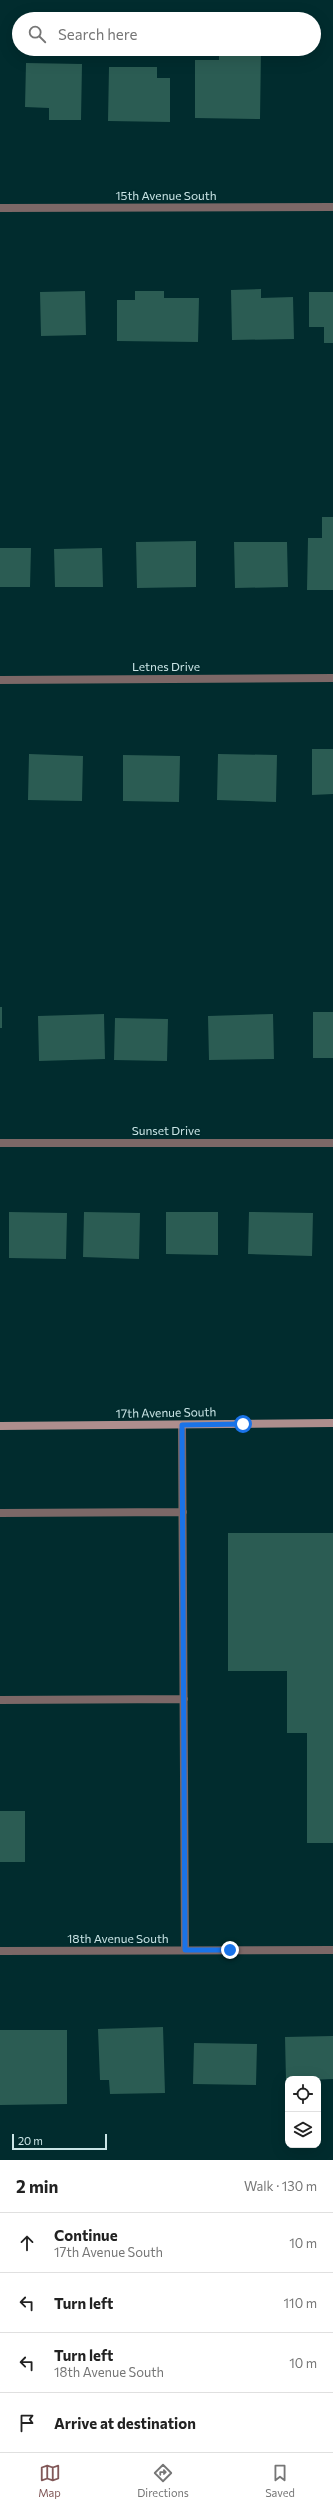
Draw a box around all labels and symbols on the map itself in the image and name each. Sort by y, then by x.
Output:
street label: 15th Avenue South [115,188,217,202]
street label: Letnes Drive [132,659,200,673]
street label: Sunset Drive [132,1123,200,1137]
street label: 17th Avenue South [116,1404,216,1420]
route start [234,1415,252,1433]
street label: 18th Avenue South [67,1931,169,1945]
route end [221,1941,239,1959]
scale bar [12,2132,107,2151]

